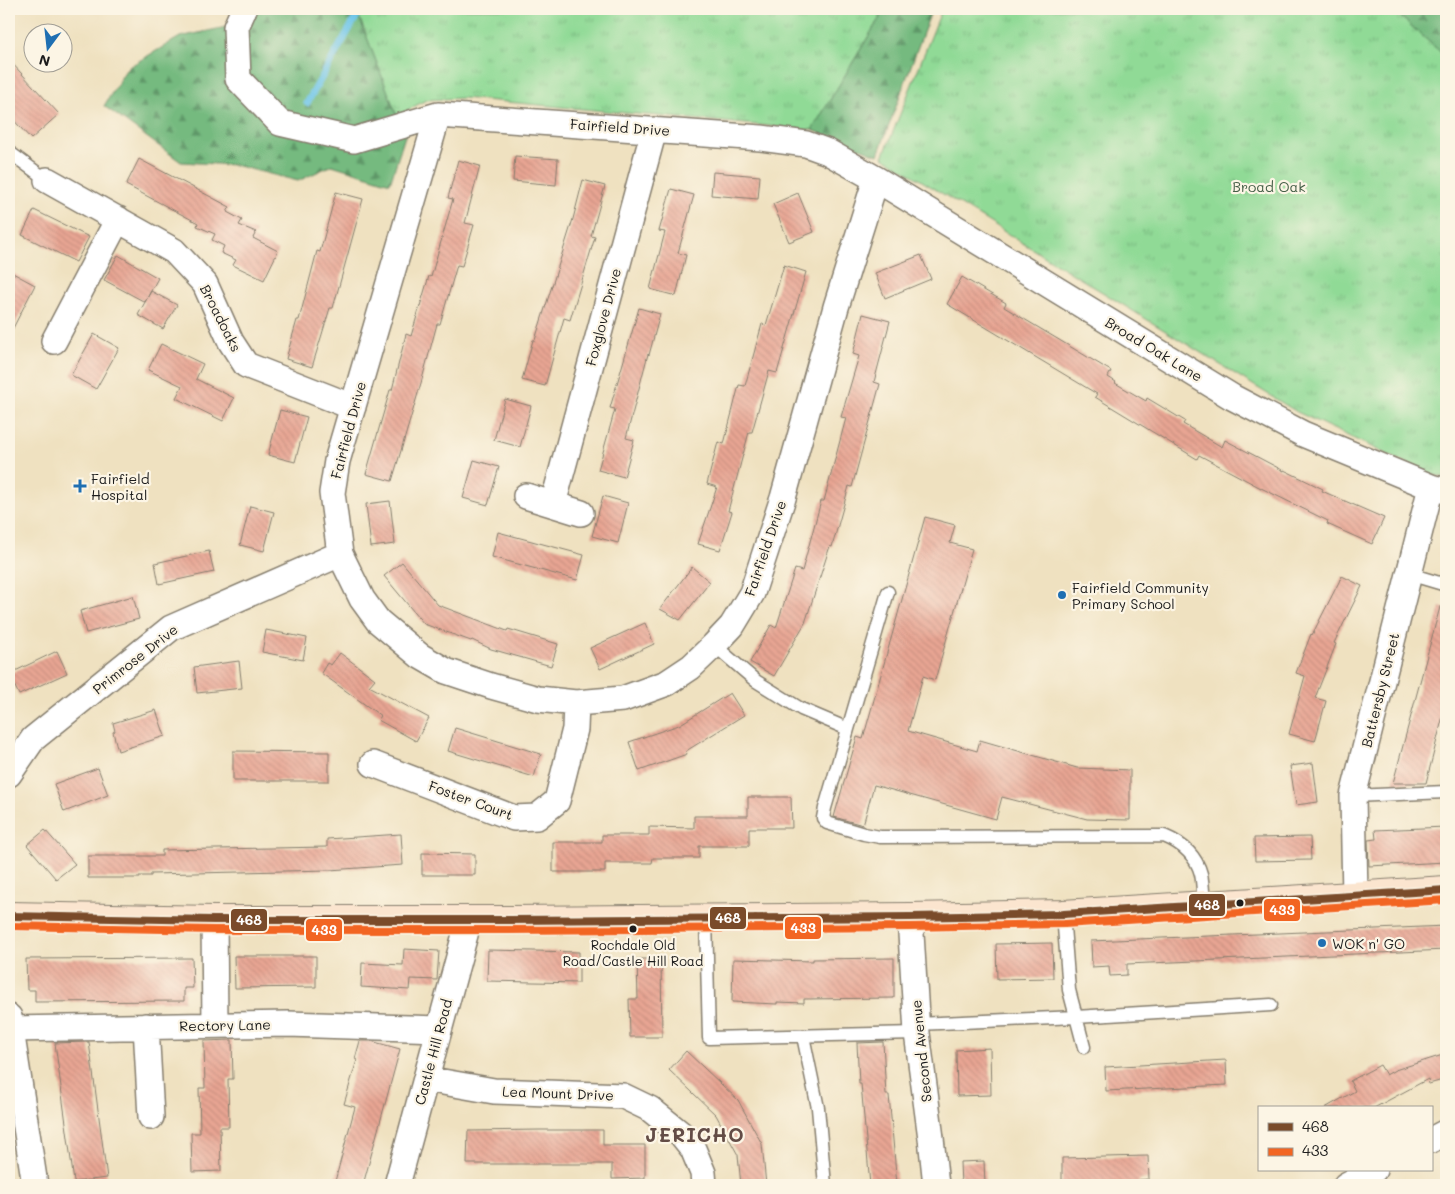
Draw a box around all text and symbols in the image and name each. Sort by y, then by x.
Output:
north arrow [22,22,72,72]
text: N [37,50,52,72]
street label: Fairfield Drive [569,114,671,140]
park label: Broad Oak [1232,177,1306,196]
street label: Foxglove Drive [581,266,625,368]
street label: Broadoaks [196,281,246,355]
street label: Broad Oak Lane [1102,312,1206,386]
street label: Fairfield Drive [326,379,370,481]
place label: Fairfield Hospital [91,469,150,504]
marker: Fairfield Hospital [73,479,87,493]
street label: Fairfield Drive [740,498,790,598]
place label: Fairfield Community Primary School [1072,578,1209,613]
marker: Fairfield Community Primary School [1056,589,1068,601]
street label: Primrose Drive [88,620,182,698]
street label: Battersby Street [1357,631,1403,749]
street label: Foster Court [426,776,516,824]
line badge: 468 [1188,893,1226,917]
text: 468 [1194,895,1220,914]
unlabelled marker [1235,898,1245,908]
line badge: 433 [1263,898,1301,922]
text: 433 [1269,900,1295,919]
line badge: 468 [709,906,747,930]
line badge: 468 [230,908,268,932]
text: 468 [715,908,741,927]
text: 468 [236,910,262,929]
line badge: 433 [784,916,822,940]
line badge: 433 [305,918,343,942]
text: 433 [790,918,816,937]
text: 433 [311,920,337,939]
marker: Rochdale Old Road/Castle Hill Road [628,924,638,934]
place label: WOK n' GO [1332,934,1405,953]
place label: Rochdale Old Road/Castle Hill Road [563,936,703,969]
marker: WOK n' GO [1316,937,1328,949]
street label: Castle Hill Road [410,997,456,1107]
street label: Second Avenue [906,999,936,1103]
street label: Rectory Lane [179,1015,271,1035]
street label: Lea Mount Drive [502,1082,614,1104]
legend [1258,1106,1432,1172]
text: 468 [1302,1116,1329,1136]
district label: JERICHO [645,1122,745,1147]
text: 433 [1302,1140,1329,1160]

